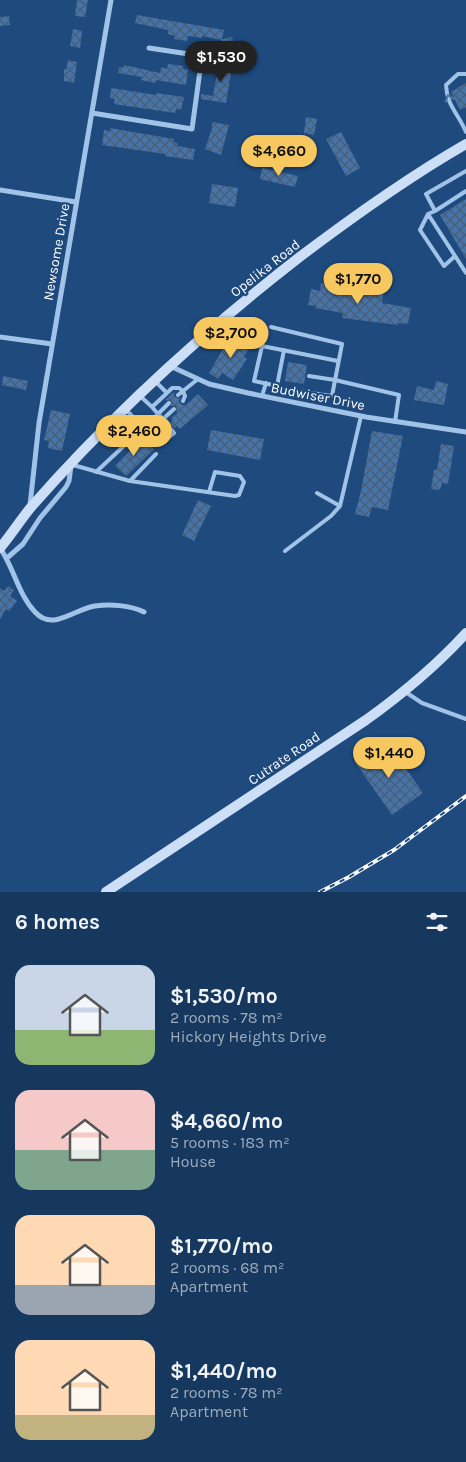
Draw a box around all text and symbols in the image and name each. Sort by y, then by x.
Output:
pin: $1,530 [180,41,262,83]
text: $1,530 [196,47,246,66]
one-way arrow [445,94,455,103]
pin: $4,660 [238,134,320,177]
text: $4,660 [252,141,306,160]
street label: Newsome Drive [40,202,73,302]
street label: Opelika Road [227,236,304,301]
pin: $1,770 [317,262,399,305]
text: $1,770 [335,269,381,288]
pin: $2,700 [190,316,272,359]
text: $2,700 [205,323,257,342]
street label: Budwiser Drive [269,379,366,414]
pin: $2,460 [93,414,175,457]
text: $2,460 [107,421,161,440]
street label: Cutrate Road [245,728,323,789]
pin: $1,440 [348,736,430,779]
text: $1,440 [364,743,414,762]
icon: filters [423,908,451,936]
text: 6 homes [15,910,100,934]
text: $1,530/mo [170,984,278,1008]
icon: home [55,985,115,1045]
text: 2 rooms · 78 m² [170,1008,283,1027]
text: Hickory Heights Drive [170,1027,326,1046]
text: $4,660/mo [170,1109,283,1133]
icon: home [55,1110,115,1170]
text: 5 rooms · 183 m² [170,1133,290,1152]
text: House [170,1152,216,1171]
text: $1,770/mo [170,1234,273,1258]
icon: home [55,1235,115,1295]
text: 2 rooms · 68 m² [170,1258,284,1277]
text: Apartment [170,1277,248,1296]
text: $1,440/mo [170,1359,277,1383]
icon: home [55,1360,115,1420]
text: 2 rooms · 78 m² [170,1383,283,1402]
text: Apartment [170,1402,248,1421]

